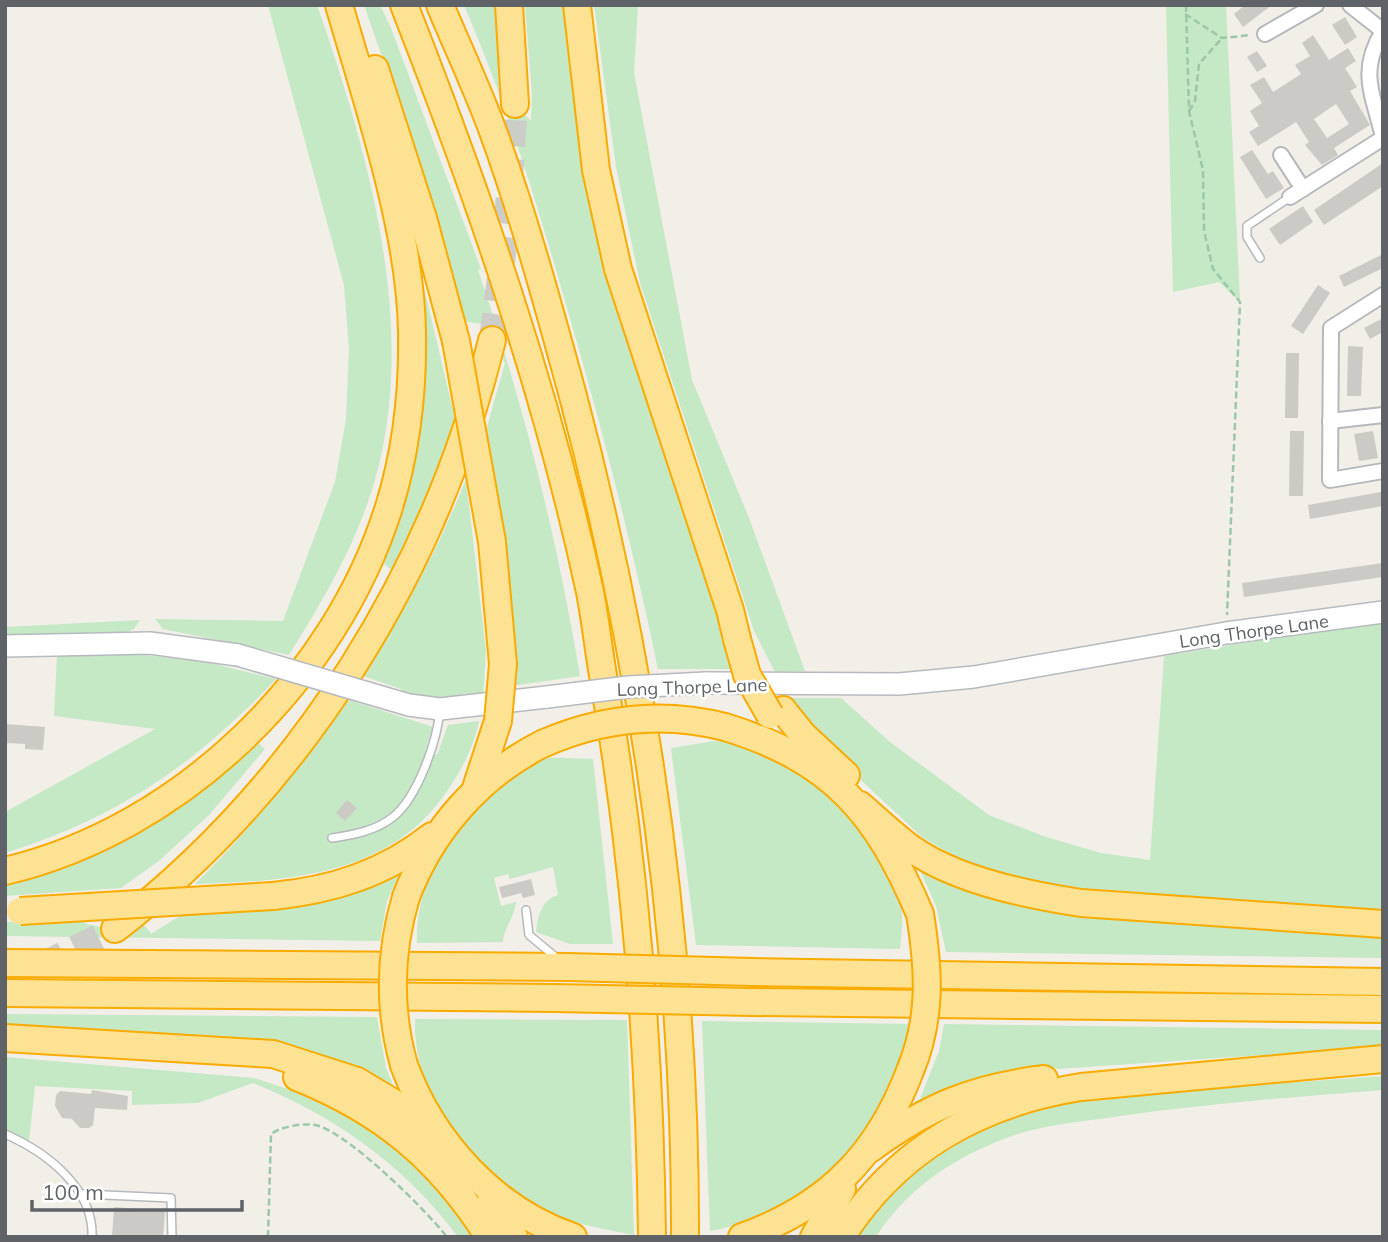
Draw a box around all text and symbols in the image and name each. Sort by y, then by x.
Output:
street label: Long Thorpe Lane [1178,609,1330,653]
street label: Long Thorpe Lane [616,673,768,701]
scale bar [32,1168,242,1212]
text: 100 m [42,1179,104,1205]

